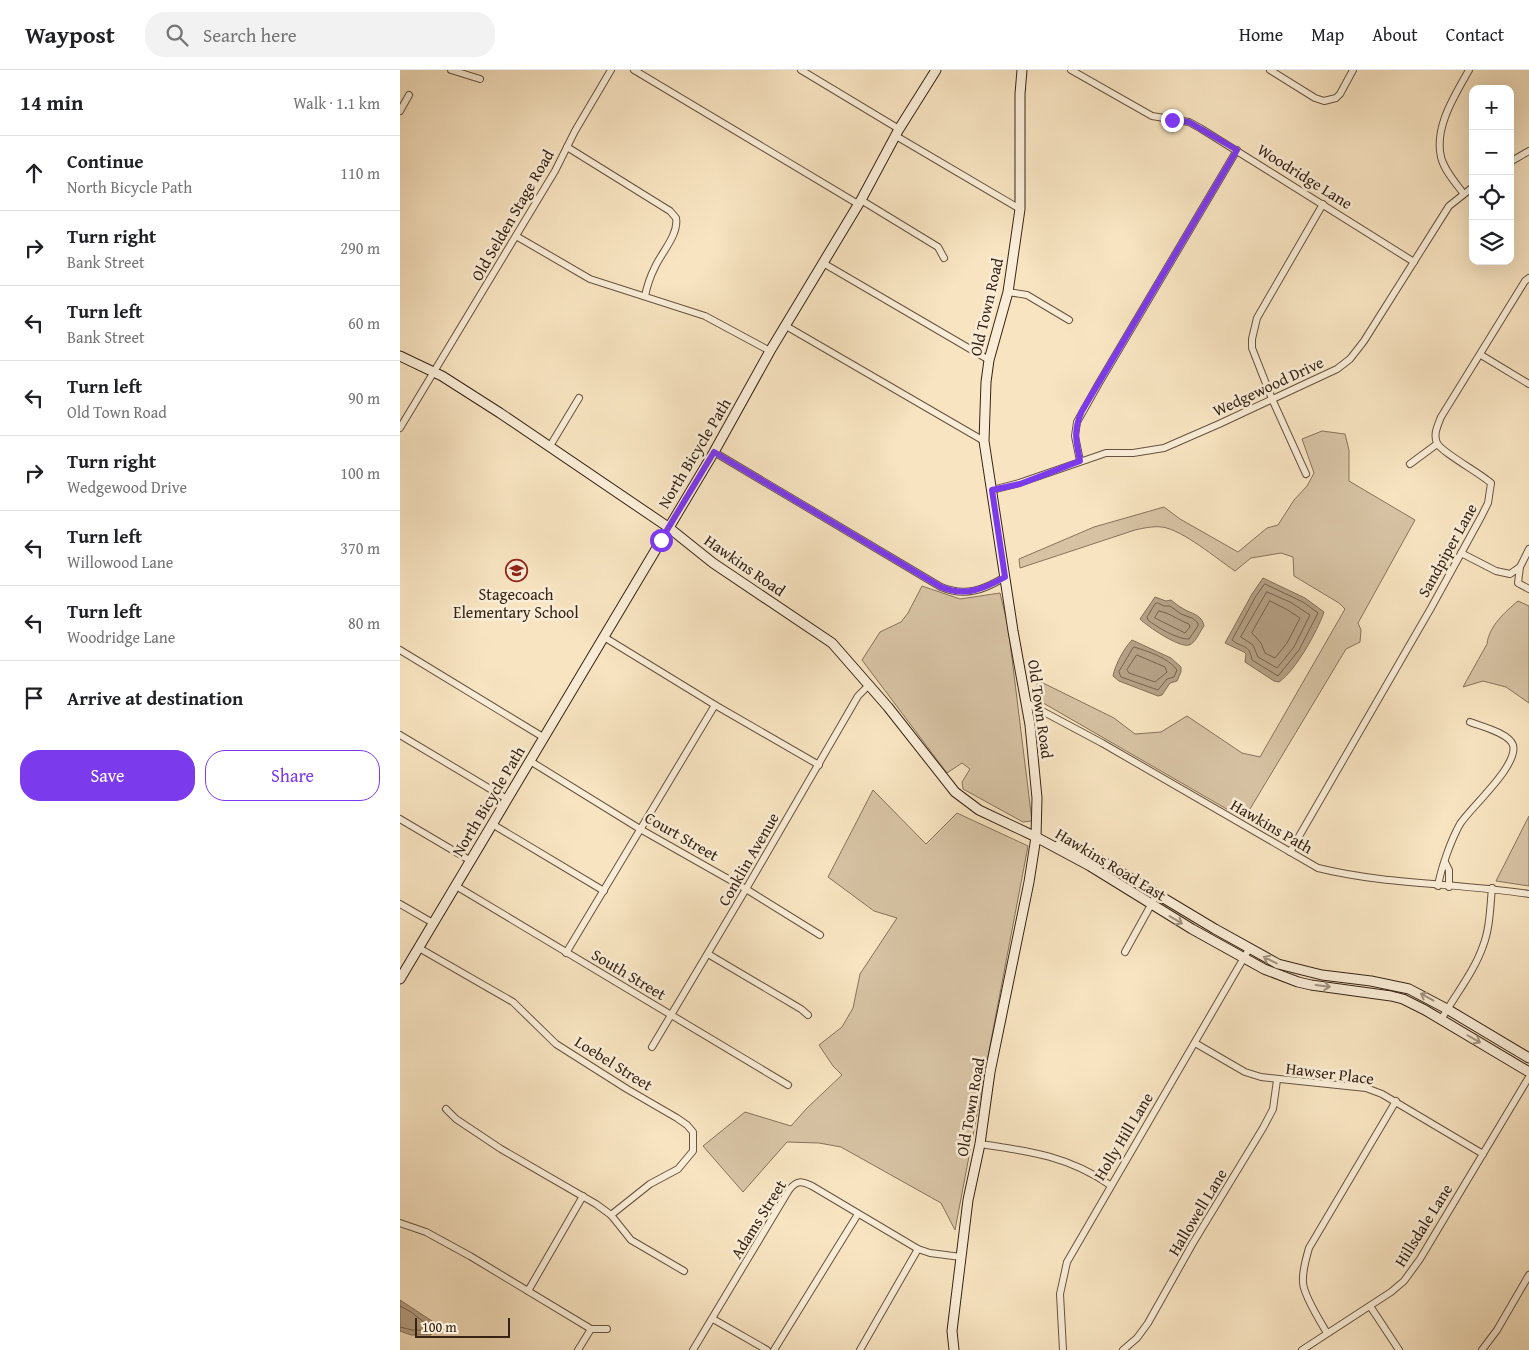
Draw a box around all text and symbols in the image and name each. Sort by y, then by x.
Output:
search box [145,12,495,57]
text: Waypost [25,17,115,52]
icon: search [163,21,191,49]
text: Search here [203,21,297,49]
text: Home [1239,21,1283,48]
text: Map [1311,21,1344,48]
text: About [1372,21,1418,48]
text: Contact [1446,21,1504,48]
map controls [1469,85,1514,265]
button: + [1469,85,1514,130]
text: 14 min [20,87,83,118]
text: Walk · 1.1 km [293,91,380,115]
route end [1161,109,1184,132]
button: − [1469,130,1514,175]
street label: Woodridge Lane [1253,137,1357,215]
street label: Old Selden Stage Road [465,144,560,285]
text: Continue [67,147,144,175]
icon: ahead [20,159,48,187]
text: 110 m [340,161,380,185]
text: North Bicycle Path [67,175,192,199]
button: locate [1469,175,1514,220]
button: layers [1469,220,1514,265]
text: Turn right [67,222,156,250]
icon: right [20,234,48,262]
text: 290 m [340,236,380,260]
text: Bank Street [67,250,145,274]
street label: Old Town Road [963,255,1009,358]
text: Turn left [67,297,142,325]
icon: left [20,309,48,337]
text: 60 m [348,311,380,335]
text: Bank Street [67,325,145,349]
street label: Wedgewood Drive [1209,350,1327,422]
text: Turn left [67,372,142,400]
icon: left [20,384,48,412]
text: 90 m [348,386,380,410]
street label: North Bicycle Path [651,393,737,513]
text: Old Town Road [67,400,167,424]
text: Turn right [67,447,156,475]
icon: right [20,459,48,487]
text: 100 m [340,461,380,485]
text: Wedgewood Drive [67,475,187,499]
street label: Sandpiper Lane [1411,499,1483,601]
text: Turn left [67,522,142,550]
street label: Hawkins Road [700,528,791,602]
route start [650,529,673,552]
icon: left [20,534,48,562]
text: 370 m [340,536,380,560]
text: Willowood Lane [67,550,173,574]
school or university icon: Stagecoach Elementary School [504,558,528,582]
place label: Stagecoach Elementary School [453,582,579,624]
text: Turn left [67,597,142,625]
icon: left [20,609,48,637]
text: 80 m [348,611,380,635]
text: Woodridge Lane [67,625,175,649]
street label: Old Town Road [1022,658,1060,761]
icon: arrive [20,684,48,712]
text: Arrive at destination [67,684,243,712]
street label: North Bicycle Path [445,741,531,861]
button: Save [20,750,195,801]
button: Share [205,750,380,801]
street label: Hawkins Path [1226,793,1318,859]
street label: Court Street [641,805,724,867]
street label: Conklin Avenue [711,808,785,910]
street label: Hawkins Road East [1051,821,1171,907]
one-way arrow [1168,915,1182,925]
street label: South Street [587,942,671,1006]
one-way arrow [1263,955,1278,964]
one-way arrow [1314,981,1330,991]
one-way arrow [1420,992,1435,1002]
street label: Loebel Street [570,1030,658,1097]
one-way arrow [1466,1034,1480,1044]
street label: Old Town Road [950,1055,991,1158]
street label: Hawser Place [1285,1056,1375,1090]
street label: Holly Hill Lane [1087,1088,1159,1184]
street label: Hallowell Lane [1161,1164,1233,1260]
street label: Adams Street [724,1175,792,1263]
street label: Hillsdale Lane [1388,1179,1458,1271]
scale bar [415,1315,510,1338]
text: 100 m [422,1317,457,1337]

